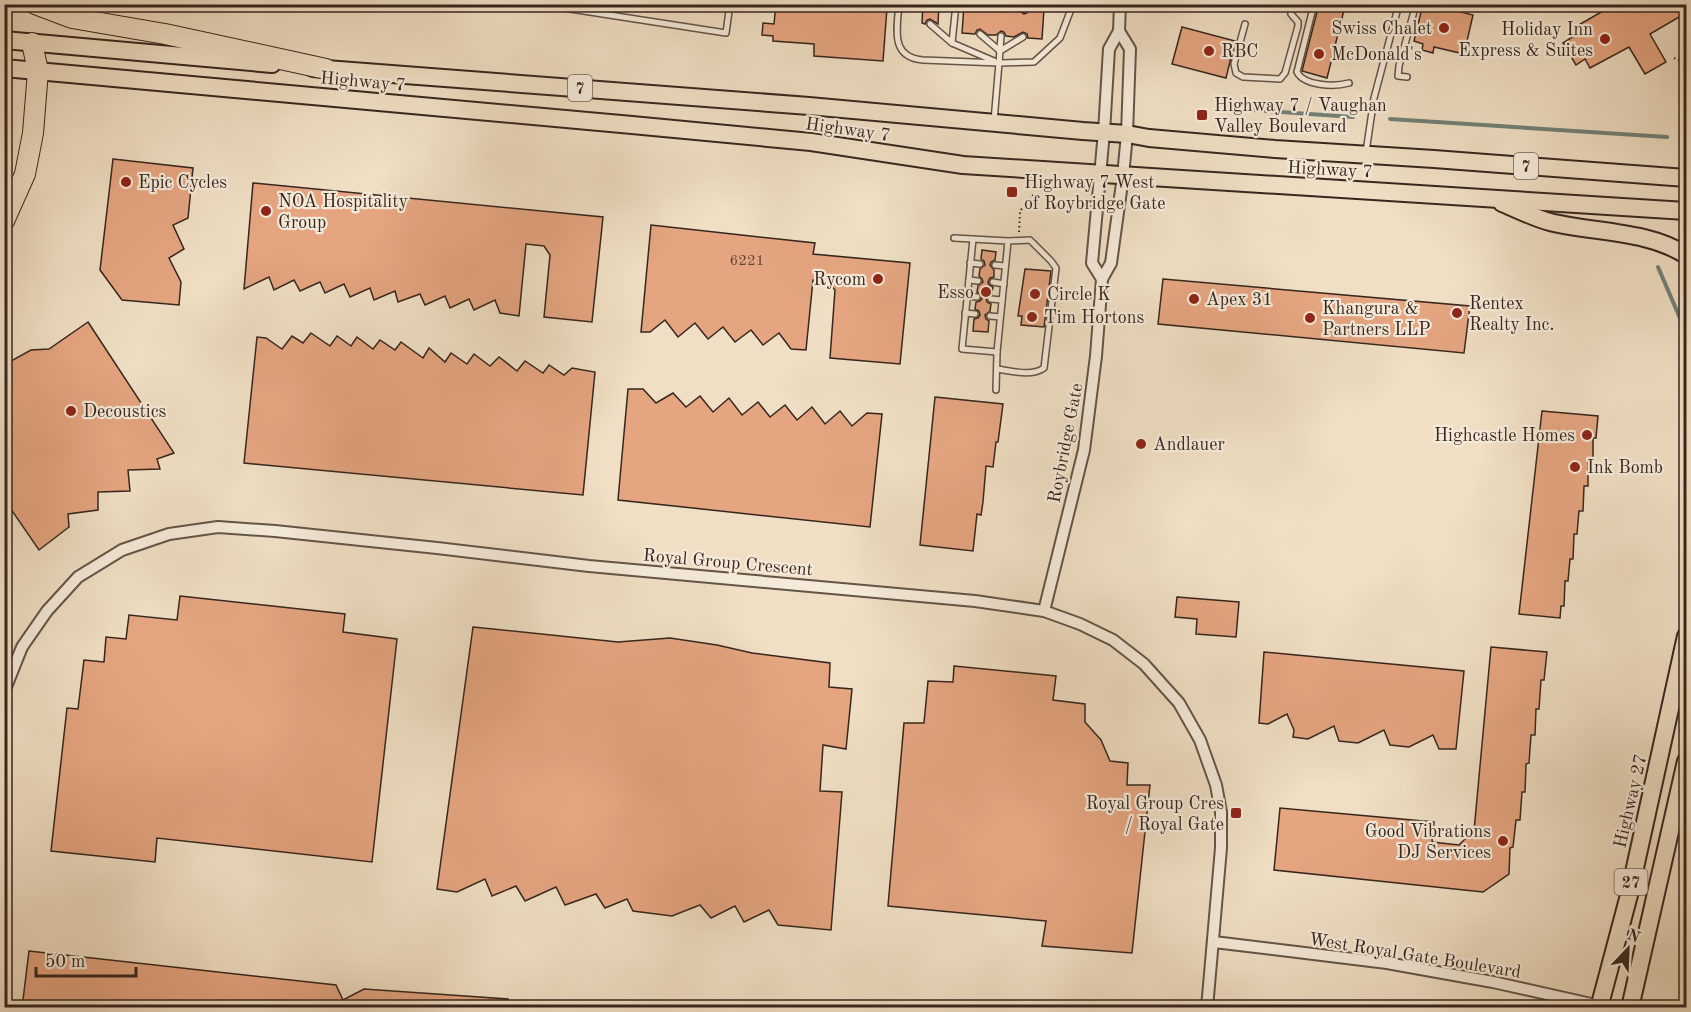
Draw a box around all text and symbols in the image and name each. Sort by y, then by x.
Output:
place label: Swiss Chalet [1331,20,1432,38]
marker: Swiss Chalet [1437,21,1451,35]
place label: Holiday Inn Express & Suites [1458,21,1593,60]
marker: Holiday Inn Express & Suites [1598,32,1612,46]
place label: RBC [1221,43,1258,61]
marker: RBC [1202,44,1216,58]
place label: McDonald's [1331,46,1422,64]
marker: McDonald's [1312,47,1326,61]
street label: Highway 7 [320,69,406,95]
road number: 7 [568,75,592,101]
place label: Highway 7 / Vaughan Valley Boulevard [1214,97,1387,136]
marker: Highway 7 / Vaughan Valley Boulevard [1195,108,1209,122]
street label: Highway 7 [804,115,891,145]
road number: 7 [1514,153,1538,179]
street label: Highway 7 [1287,159,1373,181]
place label: Epic Cycles [138,174,227,192]
place label: Highway 7 West of Roybridge Gate [1024,174,1166,213]
marker: Epic Cycles [119,175,133,189]
marker: Highway 7 West of Roybridge Gate [1005,185,1019,199]
place label: NOA Hospitality Group [278,193,408,232]
marker: NOA Hospitality Group [259,204,273,218]
house number: 6221 [730,254,764,269]
place label: Rycom [813,271,866,289]
marker: Rycom [871,272,885,286]
place label: Esso [937,284,974,302]
marker: Esso [979,285,993,299]
place label: Circle K [1047,286,1111,304]
marker: Circle K [1028,287,1042,301]
place label: Apex 31 [1206,291,1273,309]
marker: Apex 31 [1187,292,1201,306]
place label: Rentex Realty Inc. [1469,295,1555,334]
place label: Khangura & Partners LLP [1322,300,1431,339]
marker: Rentex Realty Inc. [1450,306,1464,320]
place label: Tim Hortons [1044,309,1144,327]
marker: Tim Hortons [1025,310,1039,324]
marker: Khangura & Partners LLP [1303,311,1317,325]
street label: Roybridge Gate [1046,382,1086,505]
place label: Decoustics [83,403,167,421]
marker: Decoustics [64,404,78,418]
place label: Highcastle Homes [1434,427,1575,445]
marker: Highcastle Homes [1580,428,1594,442]
place label: Andlauer [1153,436,1226,454]
marker: Andlauer [1134,437,1148,451]
place label: Ink Bomb [1587,459,1663,477]
marker: Ink Bomb [1568,460,1582,474]
street label: Royal Group Crescent [642,547,814,579]
street label: Highway 27 [1611,752,1651,850]
place label: Royal Group Cres / Royal Gate [1086,795,1224,834]
marker: Royal Group Cres / Royal Gate [1229,806,1243,820]
place label: Good Vibrations DJ Services [1365,823,1491,862]
marker: Good Vibrations DJ Services [1496,834,1510,848]
road number: 27 [1614,869,1648,895]
north arrow [1598,919,1658,979]
text: N [1624,927,1643,947]
street label: West Royal Gate Boulevard [1307,930,1522,982]
scale bar [36,940,136,978]
text: 50 m [45,953,85,971]

